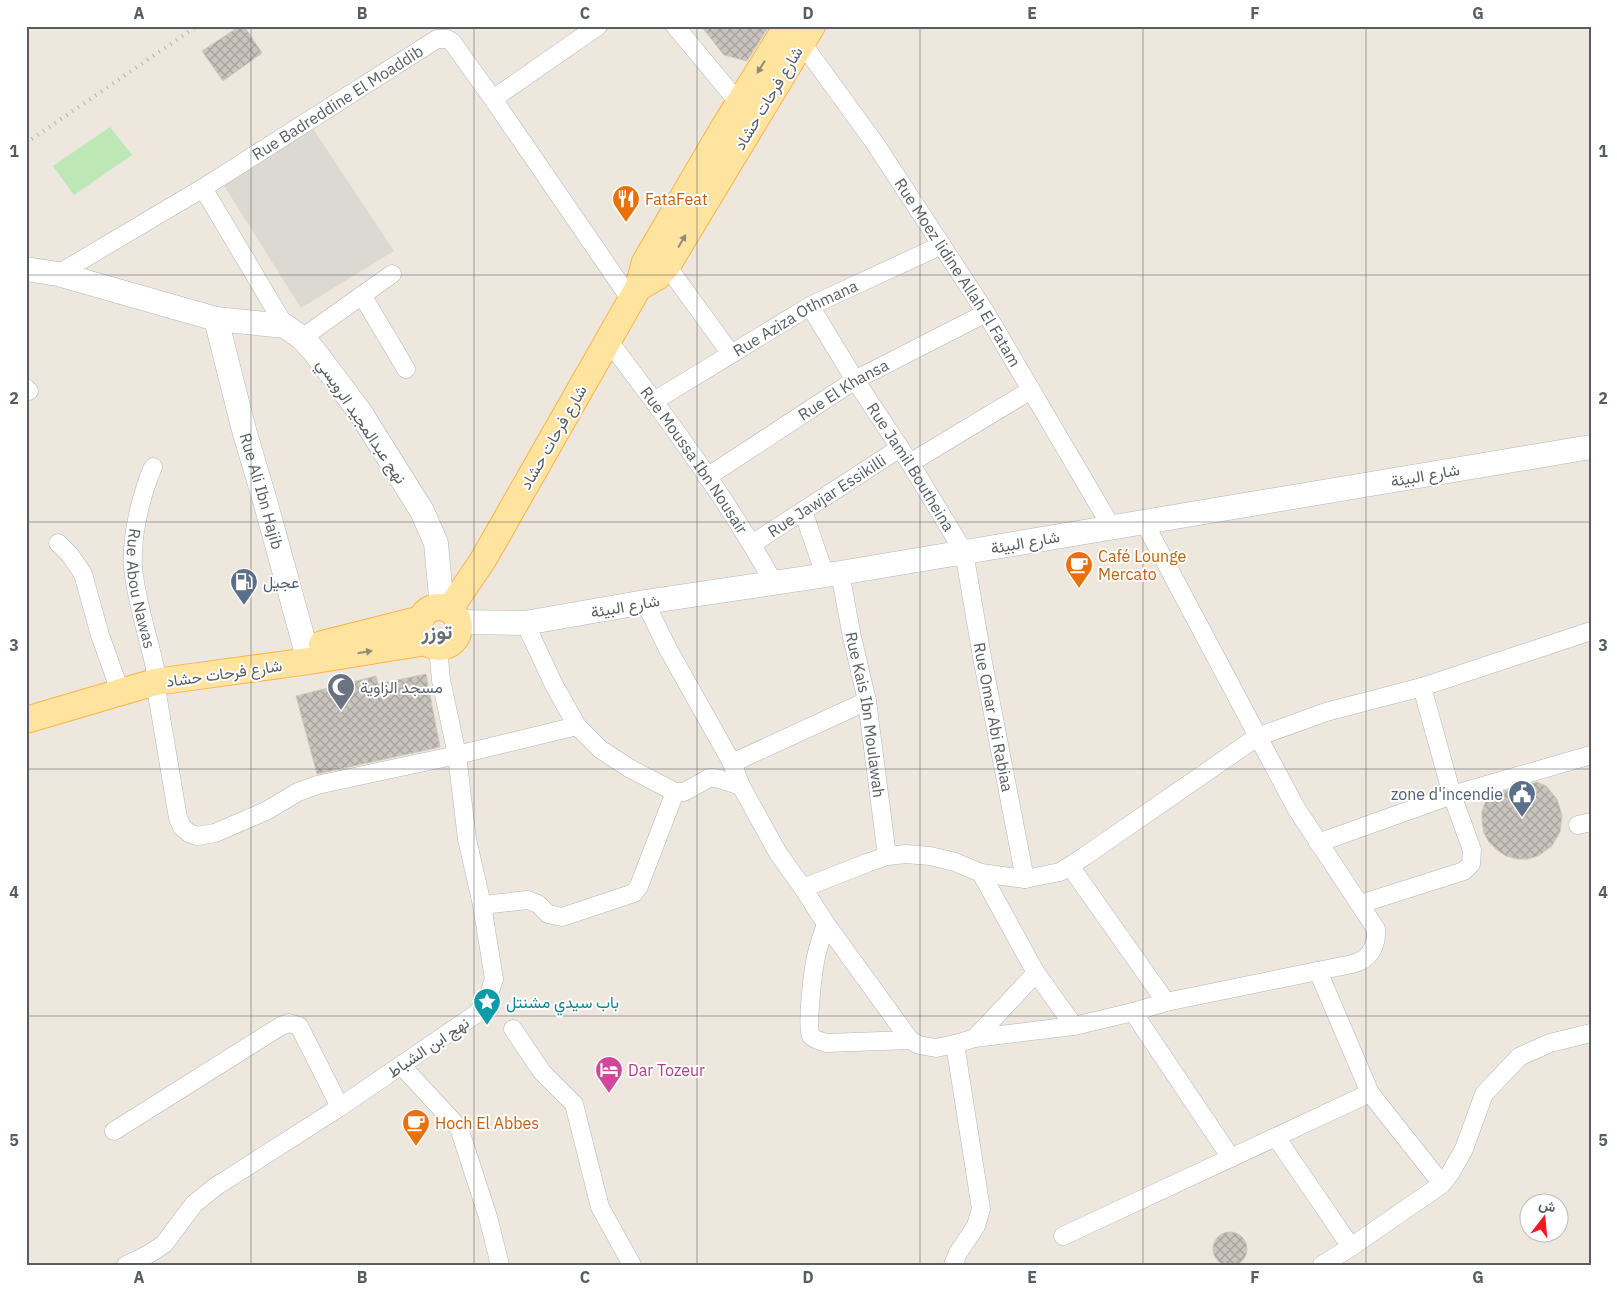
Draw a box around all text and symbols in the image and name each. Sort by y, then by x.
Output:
text: A [134,3,145,23]
text: B [357,3,368,23]
text: C [580,3,590,23]
text: D [802,3,814,23]
text: E [1027,3,1037,23]
text: F [1250,3,1260,23]
text: G [1472,3,1484,23]
street label: Rue Badreddine El Moaddib [248,41,427,164]
street label: شارع فرحات حشاد [729,43,808,154]
one-way arrow [757,61,766,74]
text: 1 [9,141,19,161]
text: 1 [1598,141,1608,161]
street label: Rue Moez lidine Allah El Fatam [890,174,1025,370]
restaurant icon: FataFeat [611,184,641,223]
place label: FataFeat [645,189,708,209]
one-way arrow [678,234,687,247]
street label: Rue Aziza Othmana [729,275,861,361]
street label: Rue El Khansa [794,354,892,425]
street label: نهج عبدالمجيد الرويسي [309,355,411,490]
street label: شارع فرحات حشاد [515,381,593,494]
street label: Rue Moussa Ibn Nousair [636,382,753,538]
text: 2 [9,388,19,408]
text: 2 [1598,388,1608,408]
street label: Rue Jamil Boutheina [863,399,959,535]
street label: Rue Ali Ibn Hajib [235,431,288,551]
street label: Rue Jawjar Essikilli [764,450,890,541]
street label: شارع البيئة [1389,459,1461,493]
street label: شارع البيئة [989,526,1061,560]
street label: Rue Abou Nawas [123,527,160,651]
place label: Café Lounge Mercato [1098,546,1187,584]
cafe icon: Café Lounge Mercato [1064,550,1094,589]
fuel station icon: عجيل [229,567,259,606]
place label: عجيل [263,572,299,593]
street label: شارع البيئة [589,590,661,624]
district label: توزر [420,617,453,645]
street label: Rue Kais Ibn Moulawah [841,630,889,799]
text: 3 [9,635,19,655]
text: 3 [1598,635,1608,655]
street label: Rue Omar Abi Rabiaa [970,641,1018,794]
one-way arrow [357,648,373,656]
street label: شارع فرحات حشاد [165,655,284,693]
mosque icon: مسجد الزاوية [326,672,356,711]
place label: مسجد الزاوية [360,677,443,698]
public building icon: zone d'incendie [1507,779,1537,818]
place label: zone d'incendie [1391,784,1503,804]
text: 4 [9,882,19,902]
text: 4 [1598,882,1608,902]
place icon: باب سيدي مشنتل [472,987,502,1026]
place label: باب سيدي مشنتل [506,992,619,1016]
street label: نهج ابن الشباط [383,1012,474,1083]
hotel icon: Dar Tozeur [594,1055,624,1094]
place label: Dar Tozeur [628,1060,705,1080]
cafe icon: Hoch El Abbes [401,1108,431,1147]
place label: Hoch El Abbes [435,1113,539,1133]
text: 5 [9,1130,19,1150]
text: 5 [1598,1130,1608,1150]
north arrow [1520,1194,1570,1244]
text: ش [1537,1195,1558,1217]
text: A [134,1267,145,1287]
text: B [357,1267,368,1287]
text: C [580,1267,590,1287]
text: D [802,1267,814,1287]
text: E [1027,1267,1037,1287]
text: F [1250,1267,1260,1287]
text: G [1472,1267,1484,1287]

